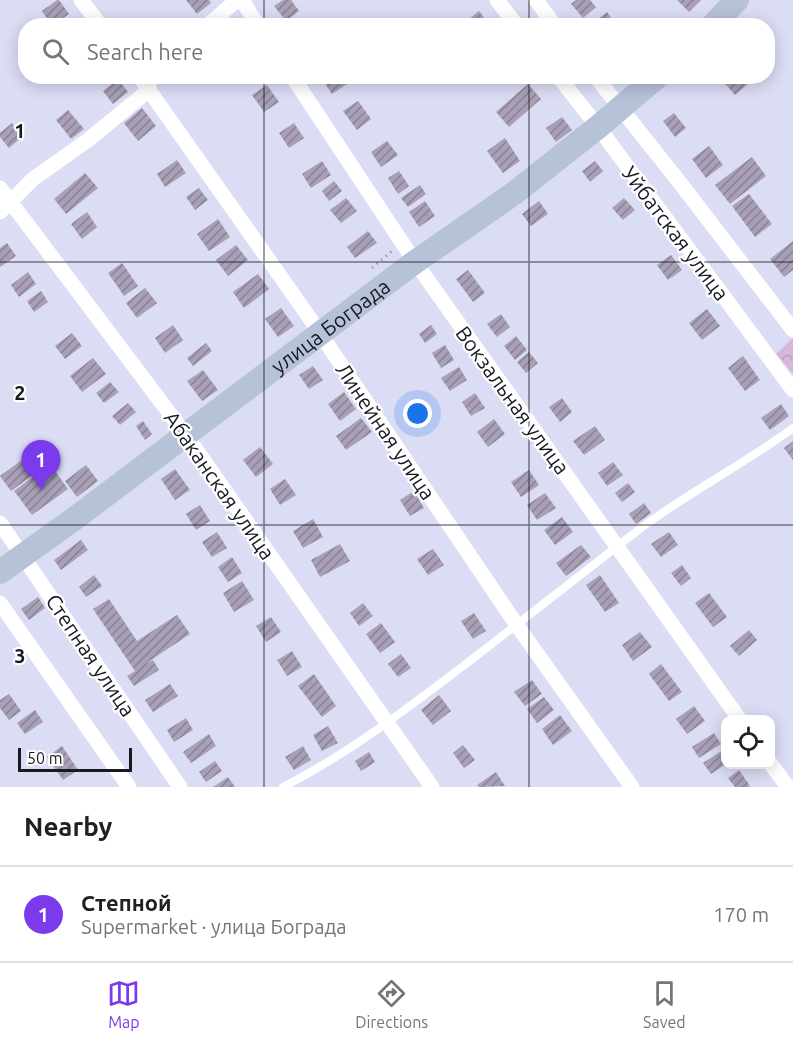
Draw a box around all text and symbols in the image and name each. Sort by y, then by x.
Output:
search box [18,18,775,84]
icon: search [39,35,72,68]
text: Search here [87,39,203,64]
text: 1 [14,119,26,142]
street label: Уйбатская улица [618,161,734,305]
street label: улица Бограда [266,273,394,378]
street label: Вокзальная улица [451,321,575,479]
street label: Линейная улица [331,358,441,504]
text: 2 [14,381,26,404]
your location [403,399,432,428]
street label: Абаканская улица [160,406,280,564]
pin: 1 [22,440,60,490]
street label: Степная улица [41,589,141,721]
text: 3 [14,644,26,667]
map controls [721,715,775,769]
button: locate [721,715,775,769]
scale bar [18,745,132,772]
text: 50 m [27,749,63,767]
text: Nearby [24,812,112,841]
text: Степной [81,890,171,915]
text: 1 [38,903,49,926]
text: 170 m [713,903,769,926]
text: Supermarket · улица Бограда [81,915,346,938]
tab: Map [107,977,140,1031]
tab: Directions [355,977,428,1031]
tab: Saved [643,977,686,1031]

